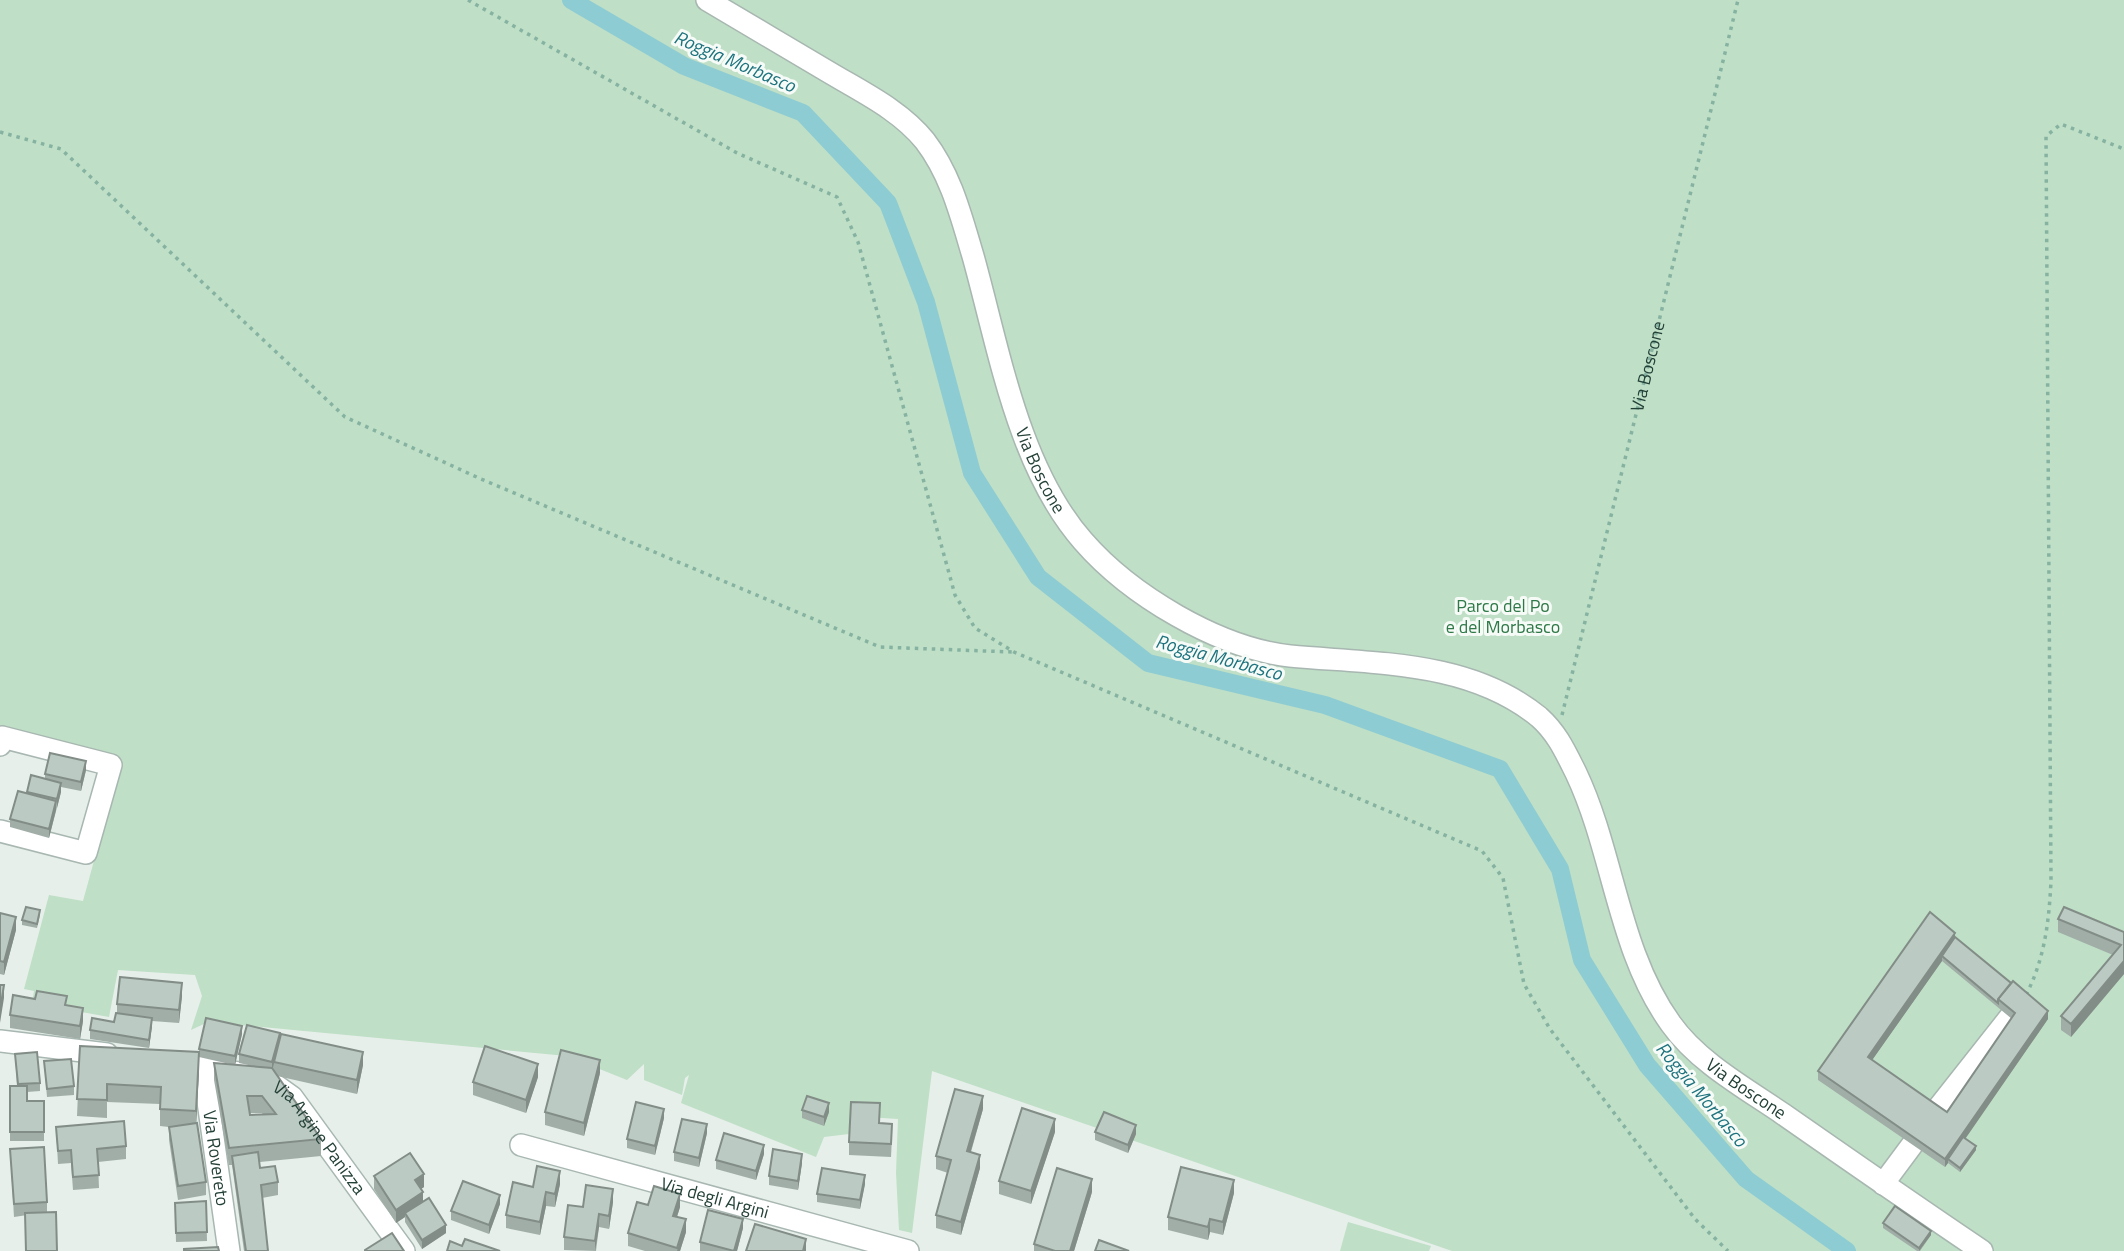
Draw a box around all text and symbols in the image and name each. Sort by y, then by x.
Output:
water label: Roggia Morbasco [670,22,801,99]
street label: Via Boscone [1623,318,1671,414]
street label: Via Boscone [1009,423,1073,518]
park label: Parco del Po e del Morbasco [1446,592,1560,640]
water label: Roggia Morbasco [1153,626,1286,687]
water label: Roggia Morbasco [1650,1035,1756,1153]
street label: Via Boscone [1700,1051,1792,1126]
street label: Via Argine Panizza [267,1073,373,1200]
street label: Via Rovereto [196,1108,237,1208]
street label: Via degli Argini [658,1170,772,1225]

